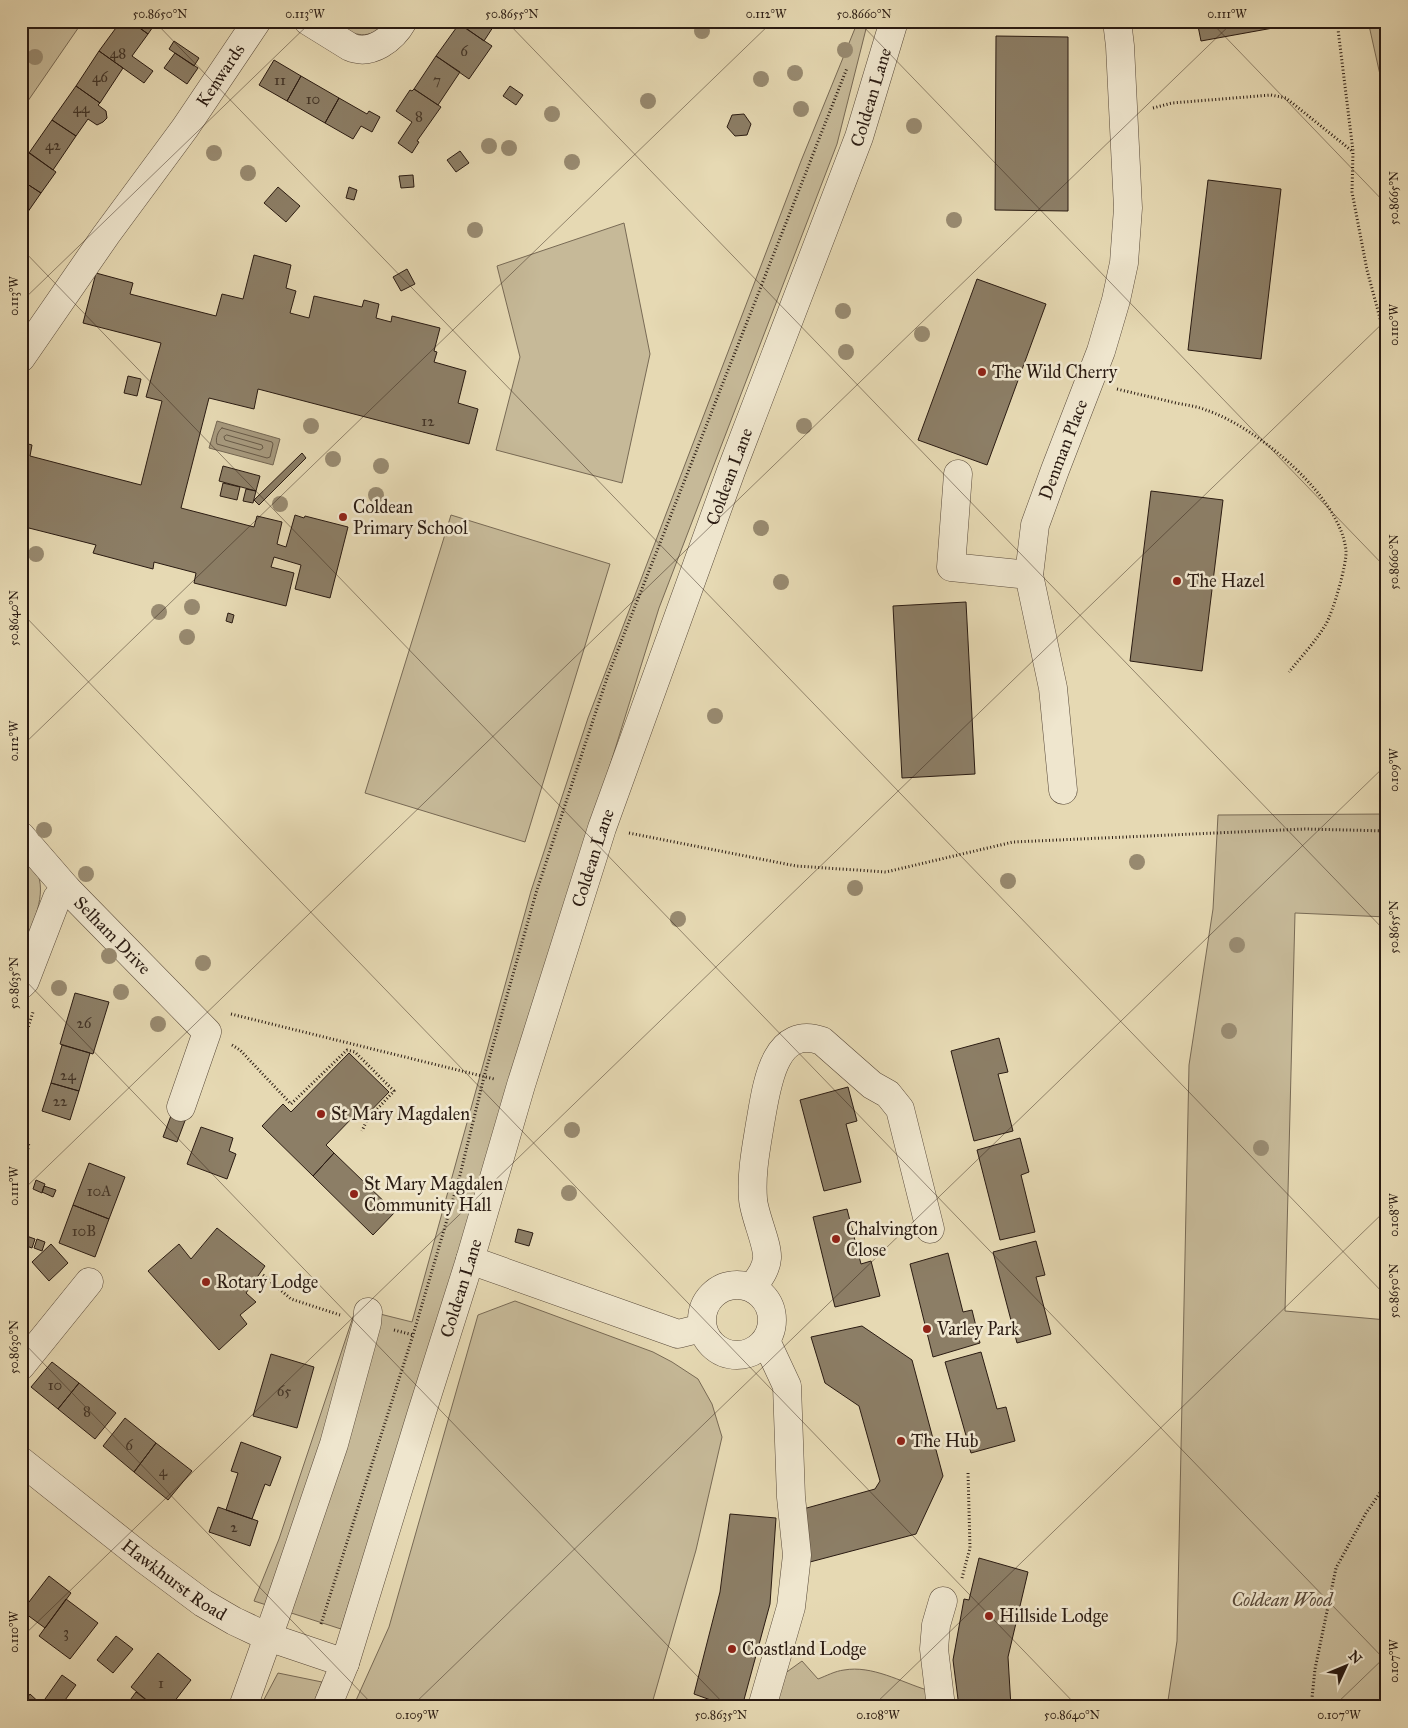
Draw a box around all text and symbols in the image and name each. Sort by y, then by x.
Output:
text: 50.8650°N [133,7,187,21]
text: 0.113°W [285,7,325,21]
text: 50.8655°N [485,7,539,21]
text: 0.112°W [746,7,787,21]
text: 50.8660°N [836,7,892,21]
text: 0.111°W [1207,7,1247,21]
street label: Kenwards [191,40,249,111]
house number: 6 [460,42,469,60]
house number: 48 [110,44,126,62]
street label: Coldean Lane [845,45,896,150]
house number: 46 [92,68,109,86]
house number: 11 [274,71,286,89]
house number: 7 [433,71,441,89]
house number: 10 [306,90,320,108]
house number: 44 [73,99,90,117]
house number: 8 [415,107,423,125]
house number: 42 [45,136,61,154]
text: 50.8665°N [1387,171,1401,225]
text: 0.113°W [7,276,21,316]
text: 0.110°W [1387,304,1401,346]
place label: The Wild Cherry [992,361,1118,383]
marker: The Wild Cherry [976,366,988,378]
street label: Denman Place [1034,396,1092,503]
house number: 12 [421,412,435,430]
street label: Coldean Lane [701,425,757,528]
place label: Coldean Primary School [353,496,468,539]
marker: Coldean Primary School [337,511,349,523]
text: 50.8660°N [1387,534,1401,590]
place label: The Hazel [1187,570,1265,592]
marker: The Hazel [1171,575,1183,587]
text: 50.8640°N [7,590,21,646]
text: 0.112°W [7,720,21,761]
text: 0.109°W [1387,748,1401,792]
street label: Coldean Lane [567,806,619,910]
street label: Selham Drive [69,892,156,979]
text: 50.8655°N [1387,900,1401,954]
text: 50.8635°N [7,957,21,1009]
house number: 26 [76,1014,93,1032]
house number: 24 [60,1066,77,1084]
house number: 22 [53,1092,68,1110]
place label: St Mary Magdalen [331,1103,470,1126]
marker: St Mary Magdalen [315,1108,327,1120]
text: 0.111°W [7,1166,21,1206]
place label: St Mary Magdalen Community Hall [364,1173,503,1216]
house number: 10A [87,1182,111,1200]
marker: St Mary Magdalen Community Hall [348,1188,360,1200]
text: 0.108°W [1387,1193,1401,1237]
place label: Chalvington Close [846,1218,938,1261]
house number: 10B [72,1222,96,1240]
marker: Chalvington Close [830,1233,842,1245]
street label: Coldean Lane [435,1236,487,1340]
text: 50.8650°N [1387,1264,1401,1318]
place label: Rotary Lodge [216,1271,318,1294]
marker: Rotary Lodge [200,1276,212,1288]
place label: Varley Park [936,1318,1020,1340]
text: 50.8630°N [7,1320,21,1374]
marker: Varley Park [921,1323,933,1335]
house number: 10 [48,1376,62,1394]
house number: 65 [277,1382,291,1400]
house number: 8 [83,1402,91,1420]
place label: The Hub [911,1430,979,1452]
marker: The Hub [895,1435,907,1447]
house number: 6 [125,1436,134,1454]
house number: 4 [159,1462,168,1480]
house number: 2 [230,1518,238,1536]
street label: Hawkhurst Road [117,1534,231,1625]
park label: Coldean Wood [1231,1589,1334,1611]
place label: Hillside Lodge [999,1605,1109,1628]
marker: Hillside Lodge [983,1610,995,1622]
text: 0.110°W [7,1611,21,1653]
house number: 3 [63,1623,69,1641]
place label: Coastland Lodge [742,1638,867,1661]
text: 0.107°W [1387,1639,1401,1683]
north arrow [1320,1640,1370,1690]
marker: Coastland Lodge [726,1643,738,1655]
text: N [1345,1647,1365,1668]
house number: 1 [158,1674,164,1692]
text: 0.109°W [395,1708,439,1722]
text: 50.8635°N [695,1708,747,1722]
text: 0.108°W [856,1708,900,1722]
text: 50.8640°N [1044,1708,1100,1722]
text: 0.107°W [1317,1708,1361,1722]

